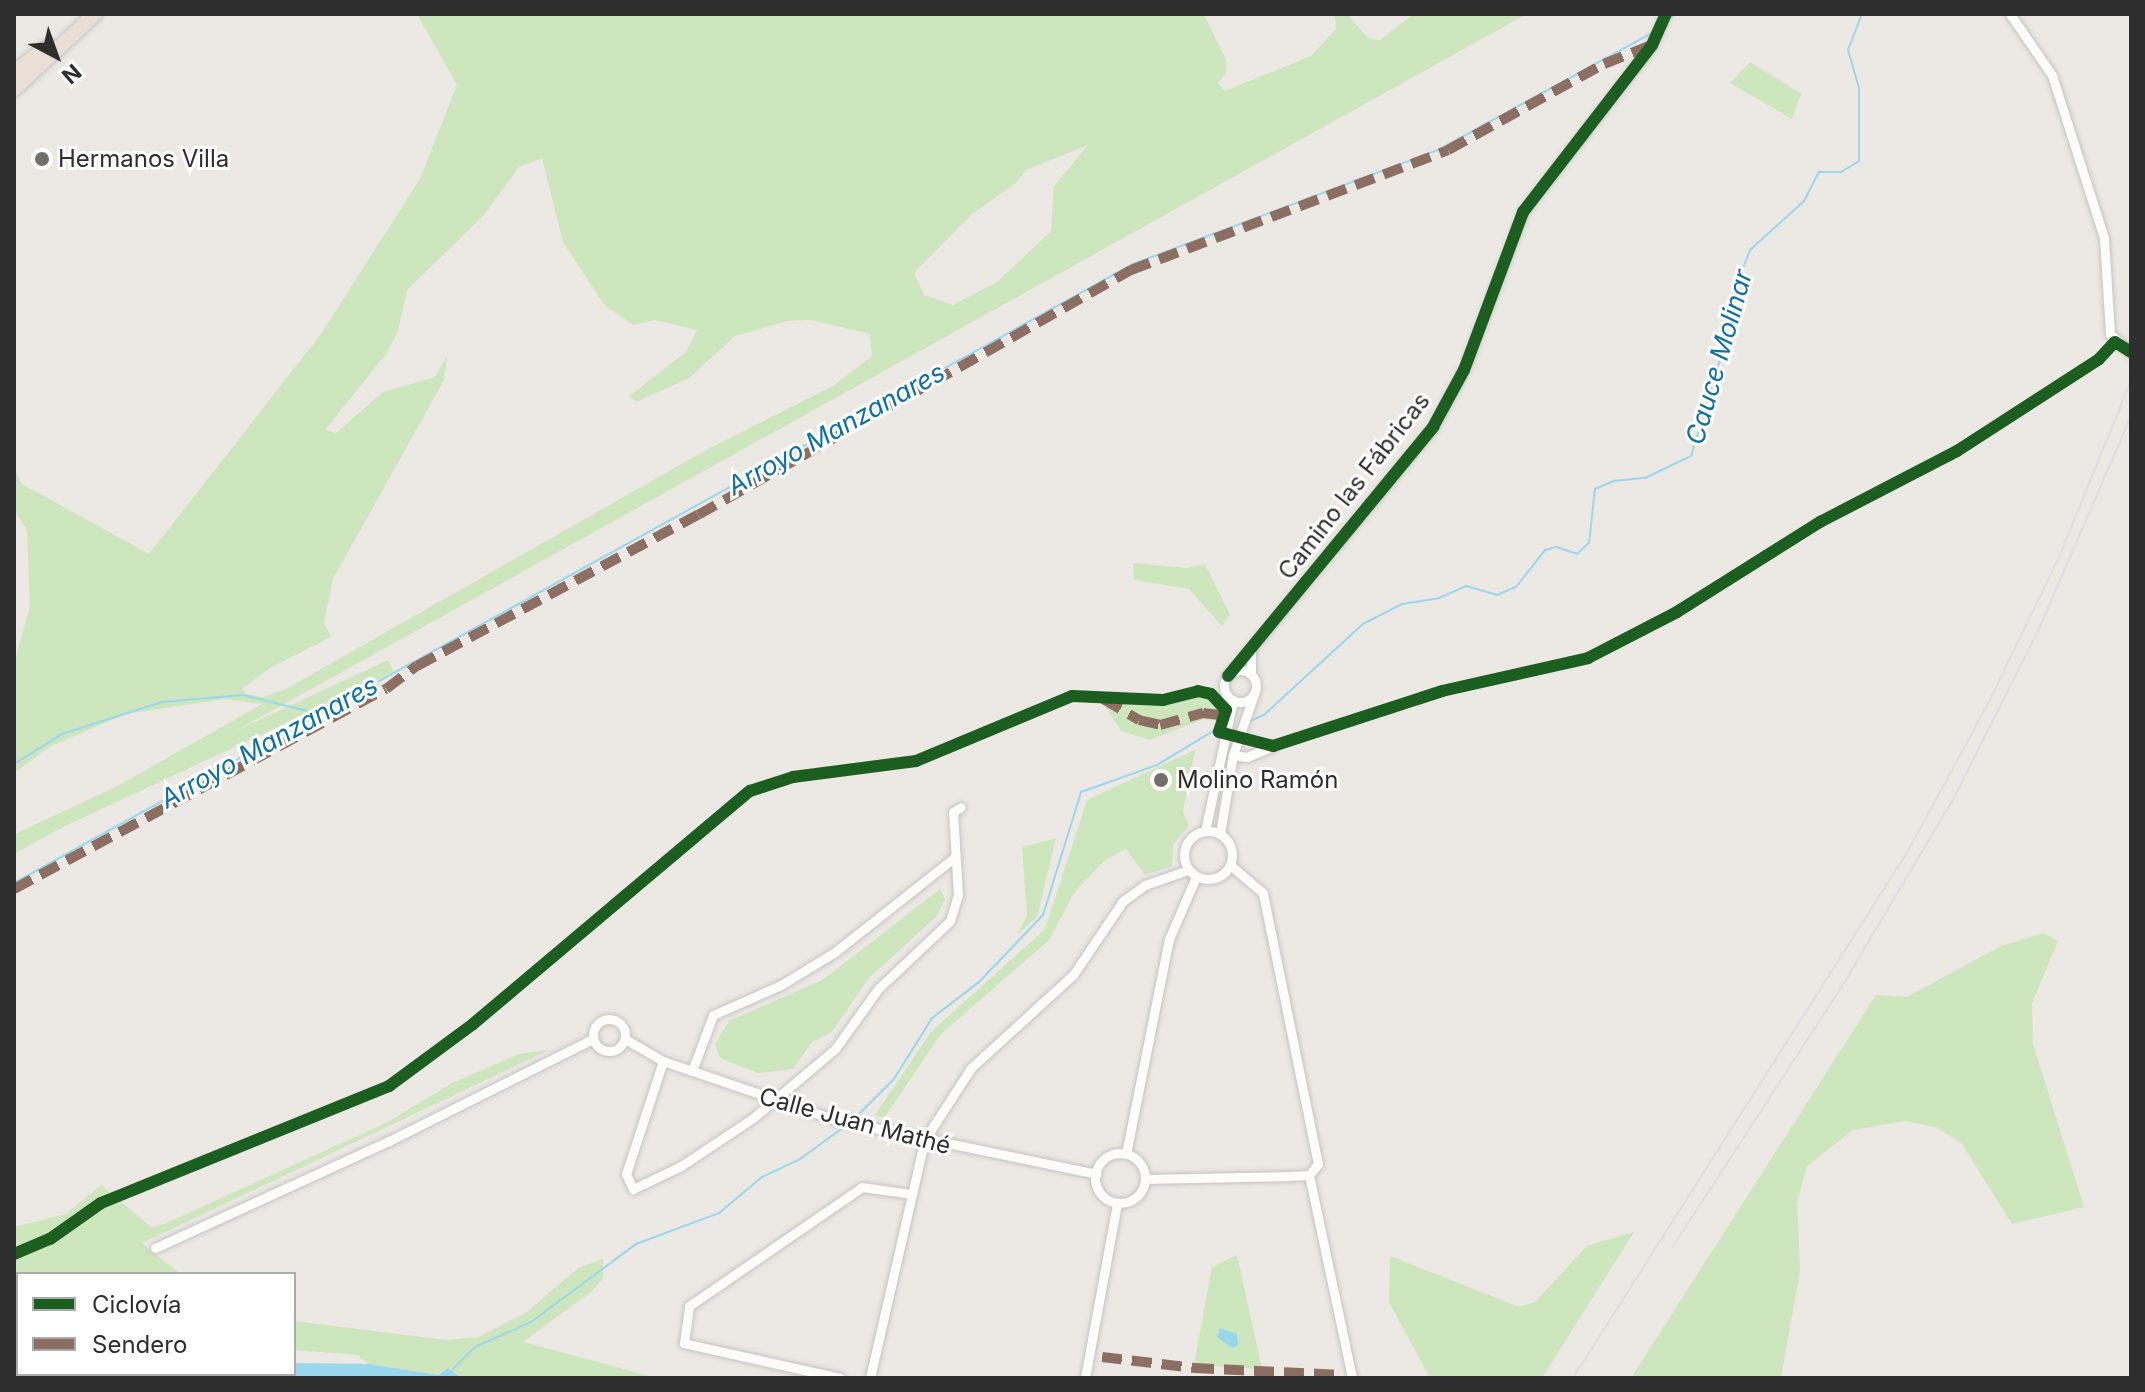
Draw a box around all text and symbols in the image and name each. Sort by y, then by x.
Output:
north arrow [16,16,96,96]
text: N [57,59,87,89]
place label: Hermanos Villa [58,145,229,173]
marker: Hermanos Villa [33,150,51,168]
water label: Cauce Molinar [1679,266,1759,448]
water label: Arroyo Manzanares [722,356,950,502]
street label: Camino las Fábricas [1272,387,1436,585]
water label: Arroyo Manzanares [155,669,383,815]
place label: Molino Ramón [1177,766,1338,794]
marker: Molino Ramón [1152,771,1170,789]
street label: Calle Juan Mathé [756,1082,954,1160]
legend [16,1272,296,1376]
text: Ciclovía [92,1290,182,1319]
text: Sendero [92,1330,187,1359]

